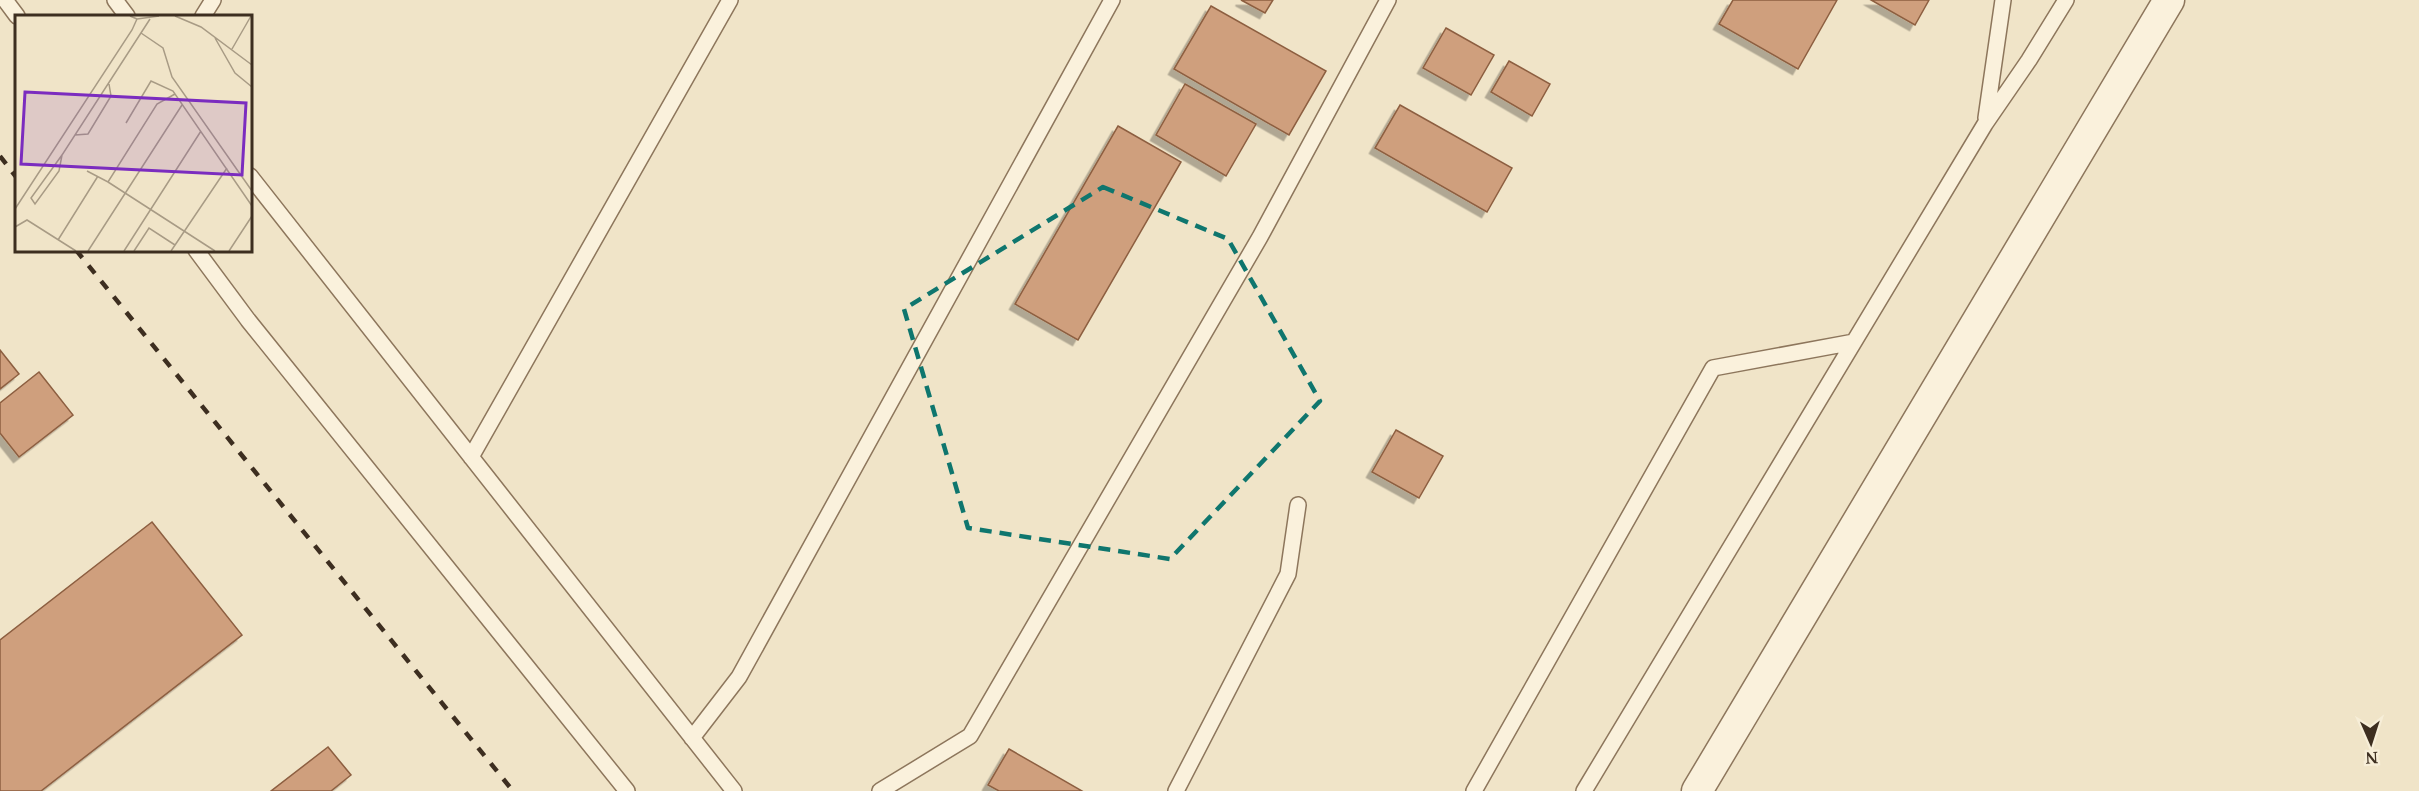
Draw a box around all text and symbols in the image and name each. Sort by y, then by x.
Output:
inset map [15,15,252,252]
north arrow [2341,713,2401,773]
text: N [2365,747,2379,769]

